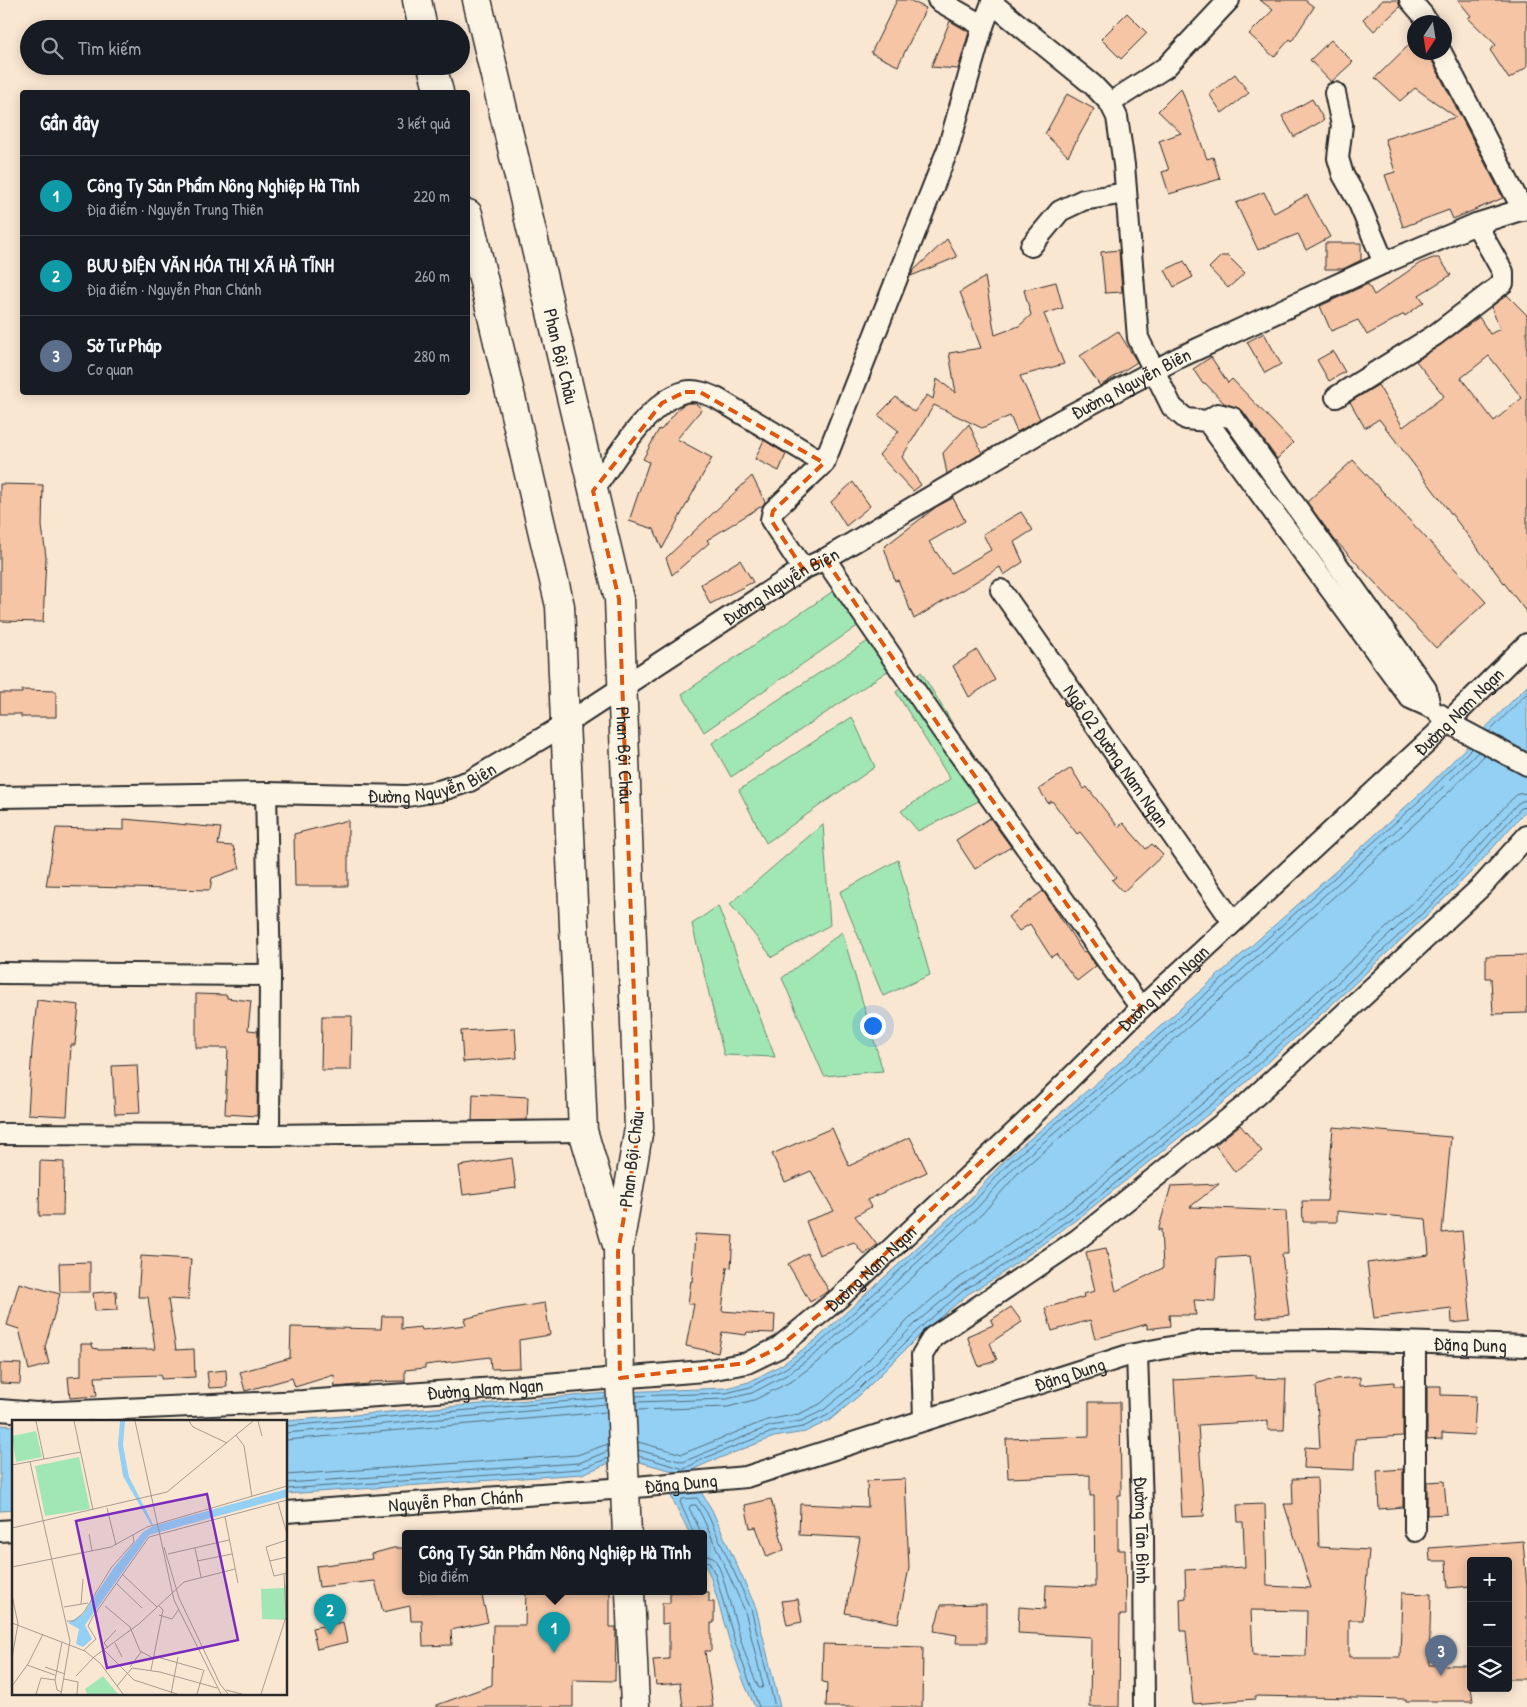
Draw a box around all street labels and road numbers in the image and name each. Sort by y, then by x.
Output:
street label: Phan Bội Châu [538,306,585,407]
street label: Đường Nguyễn Biên [1066,341,1195,425]
street label: Đường Nguyễn Biên [717,541,844,631]
street label: Đường Nam Ngạn [1408,661,1509,761]
street label: Ngõ 02 Đường Nam Ngạn [1058,679,1176,832]
street label: Phan Bội Châu [610,706,640,805]
street label: Đường Nguyễn Biên [368,756,501,809]
street label: Đường Nam Ngạn [1112,939,1214,1037]
street label: Phan Bội Châu [612,1109,650,1209]
street label: Đường Nam Ngạn [819,1219,922,1318]
street label: Đặng Dung [1433,1330,1507,1358]
street label: Đặng Dung [1031,1350,1108,1397]
street label: Đường Nam Ngạn [426,1371,544,1406]
street label: Đặng Dung [643,1467,718,1499]
street label: Đường Tân Bình [1128,1476,1156,1583]
street label: Nguyễn Phan Chánh [387,1482,524,1518]

